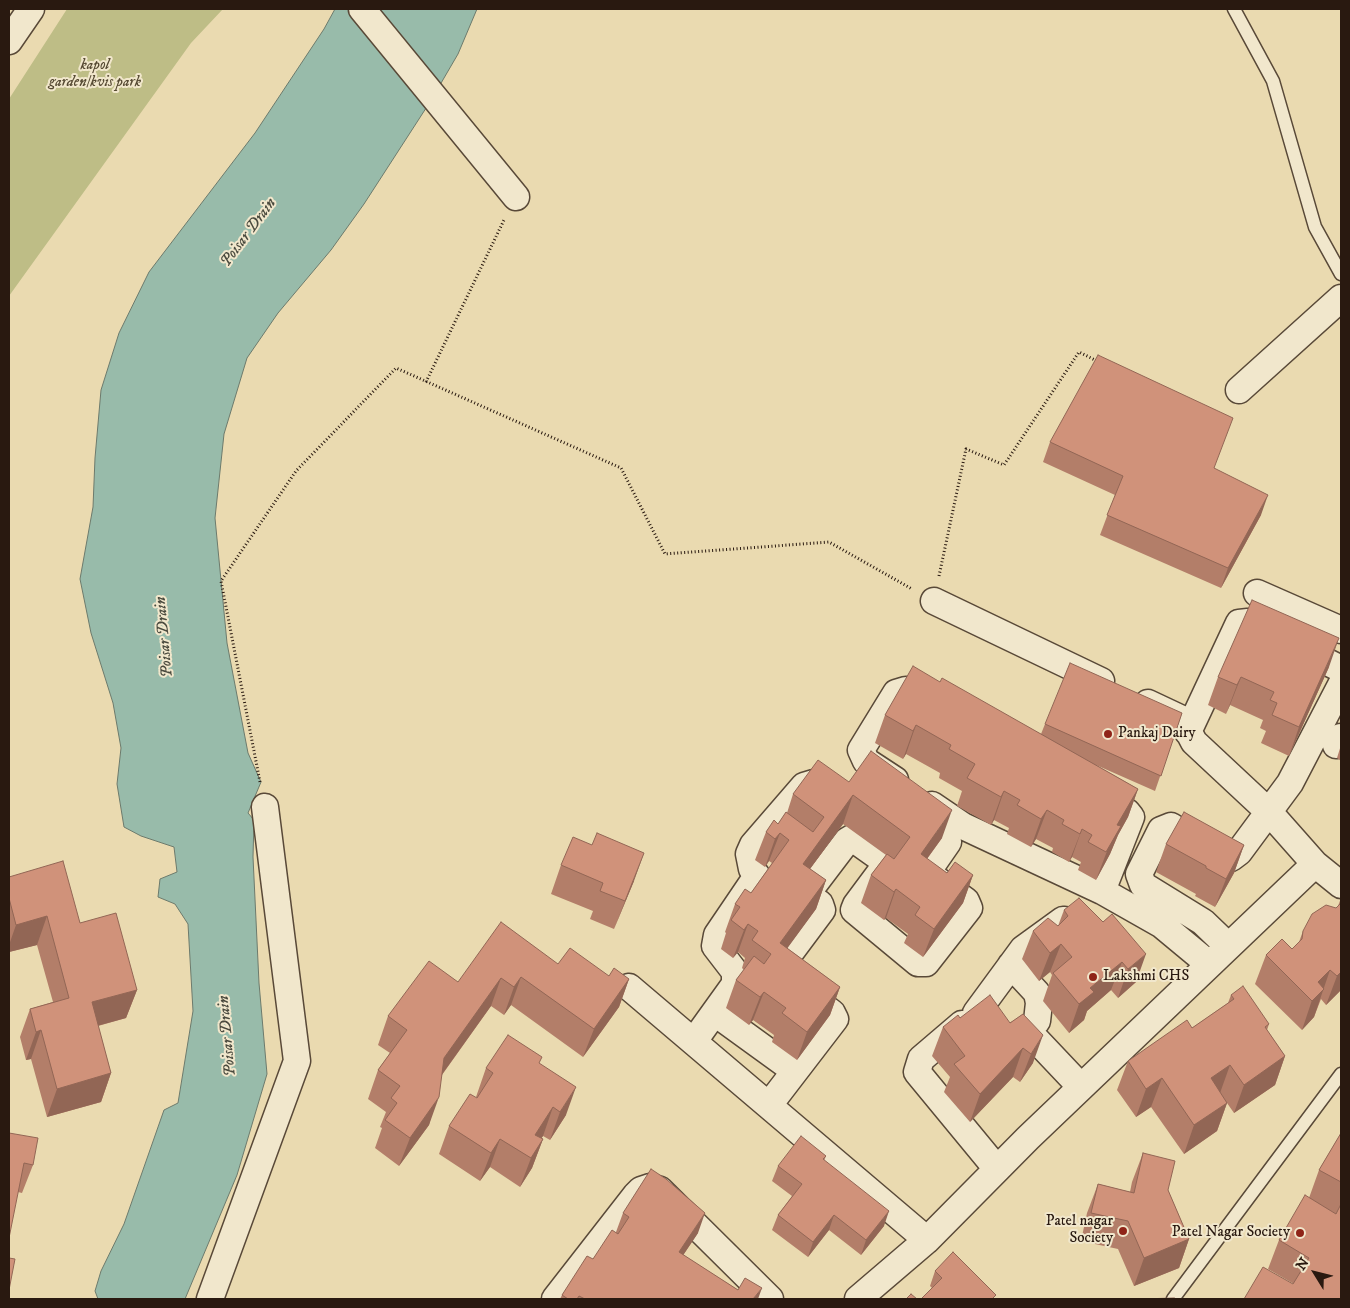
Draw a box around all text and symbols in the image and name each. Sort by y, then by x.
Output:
park label: kapol garden/kvis park [49,57,141,92]
water label: Poisar Drain [217,195,281,271]
water label: Poisar Drain [152,596,178,678]
place label: Pankaj Dairy [1118,725,1196,743]
marker: Pankaj Dairy [1102,728,1114,740]
place label: Lakshmi CHS [1103,968,1189,986]
marker: Lakshmi CHS [1087,971,1099,983]
water label: Poisar Drain [215,995,241,1077]
place label: Patel nagar Society [1046,1213,1113,1248]
place label: Patel Nagar Society [1172,1224,1290,1242]
marker: Patel nagar Society [1117,1225,1129,1237]
marker: Patel Nagar Society [1294,1227,1306,1239]
north arrow [1290,1248,1340,1298]
text: N [1292,1254,1314,1274]

